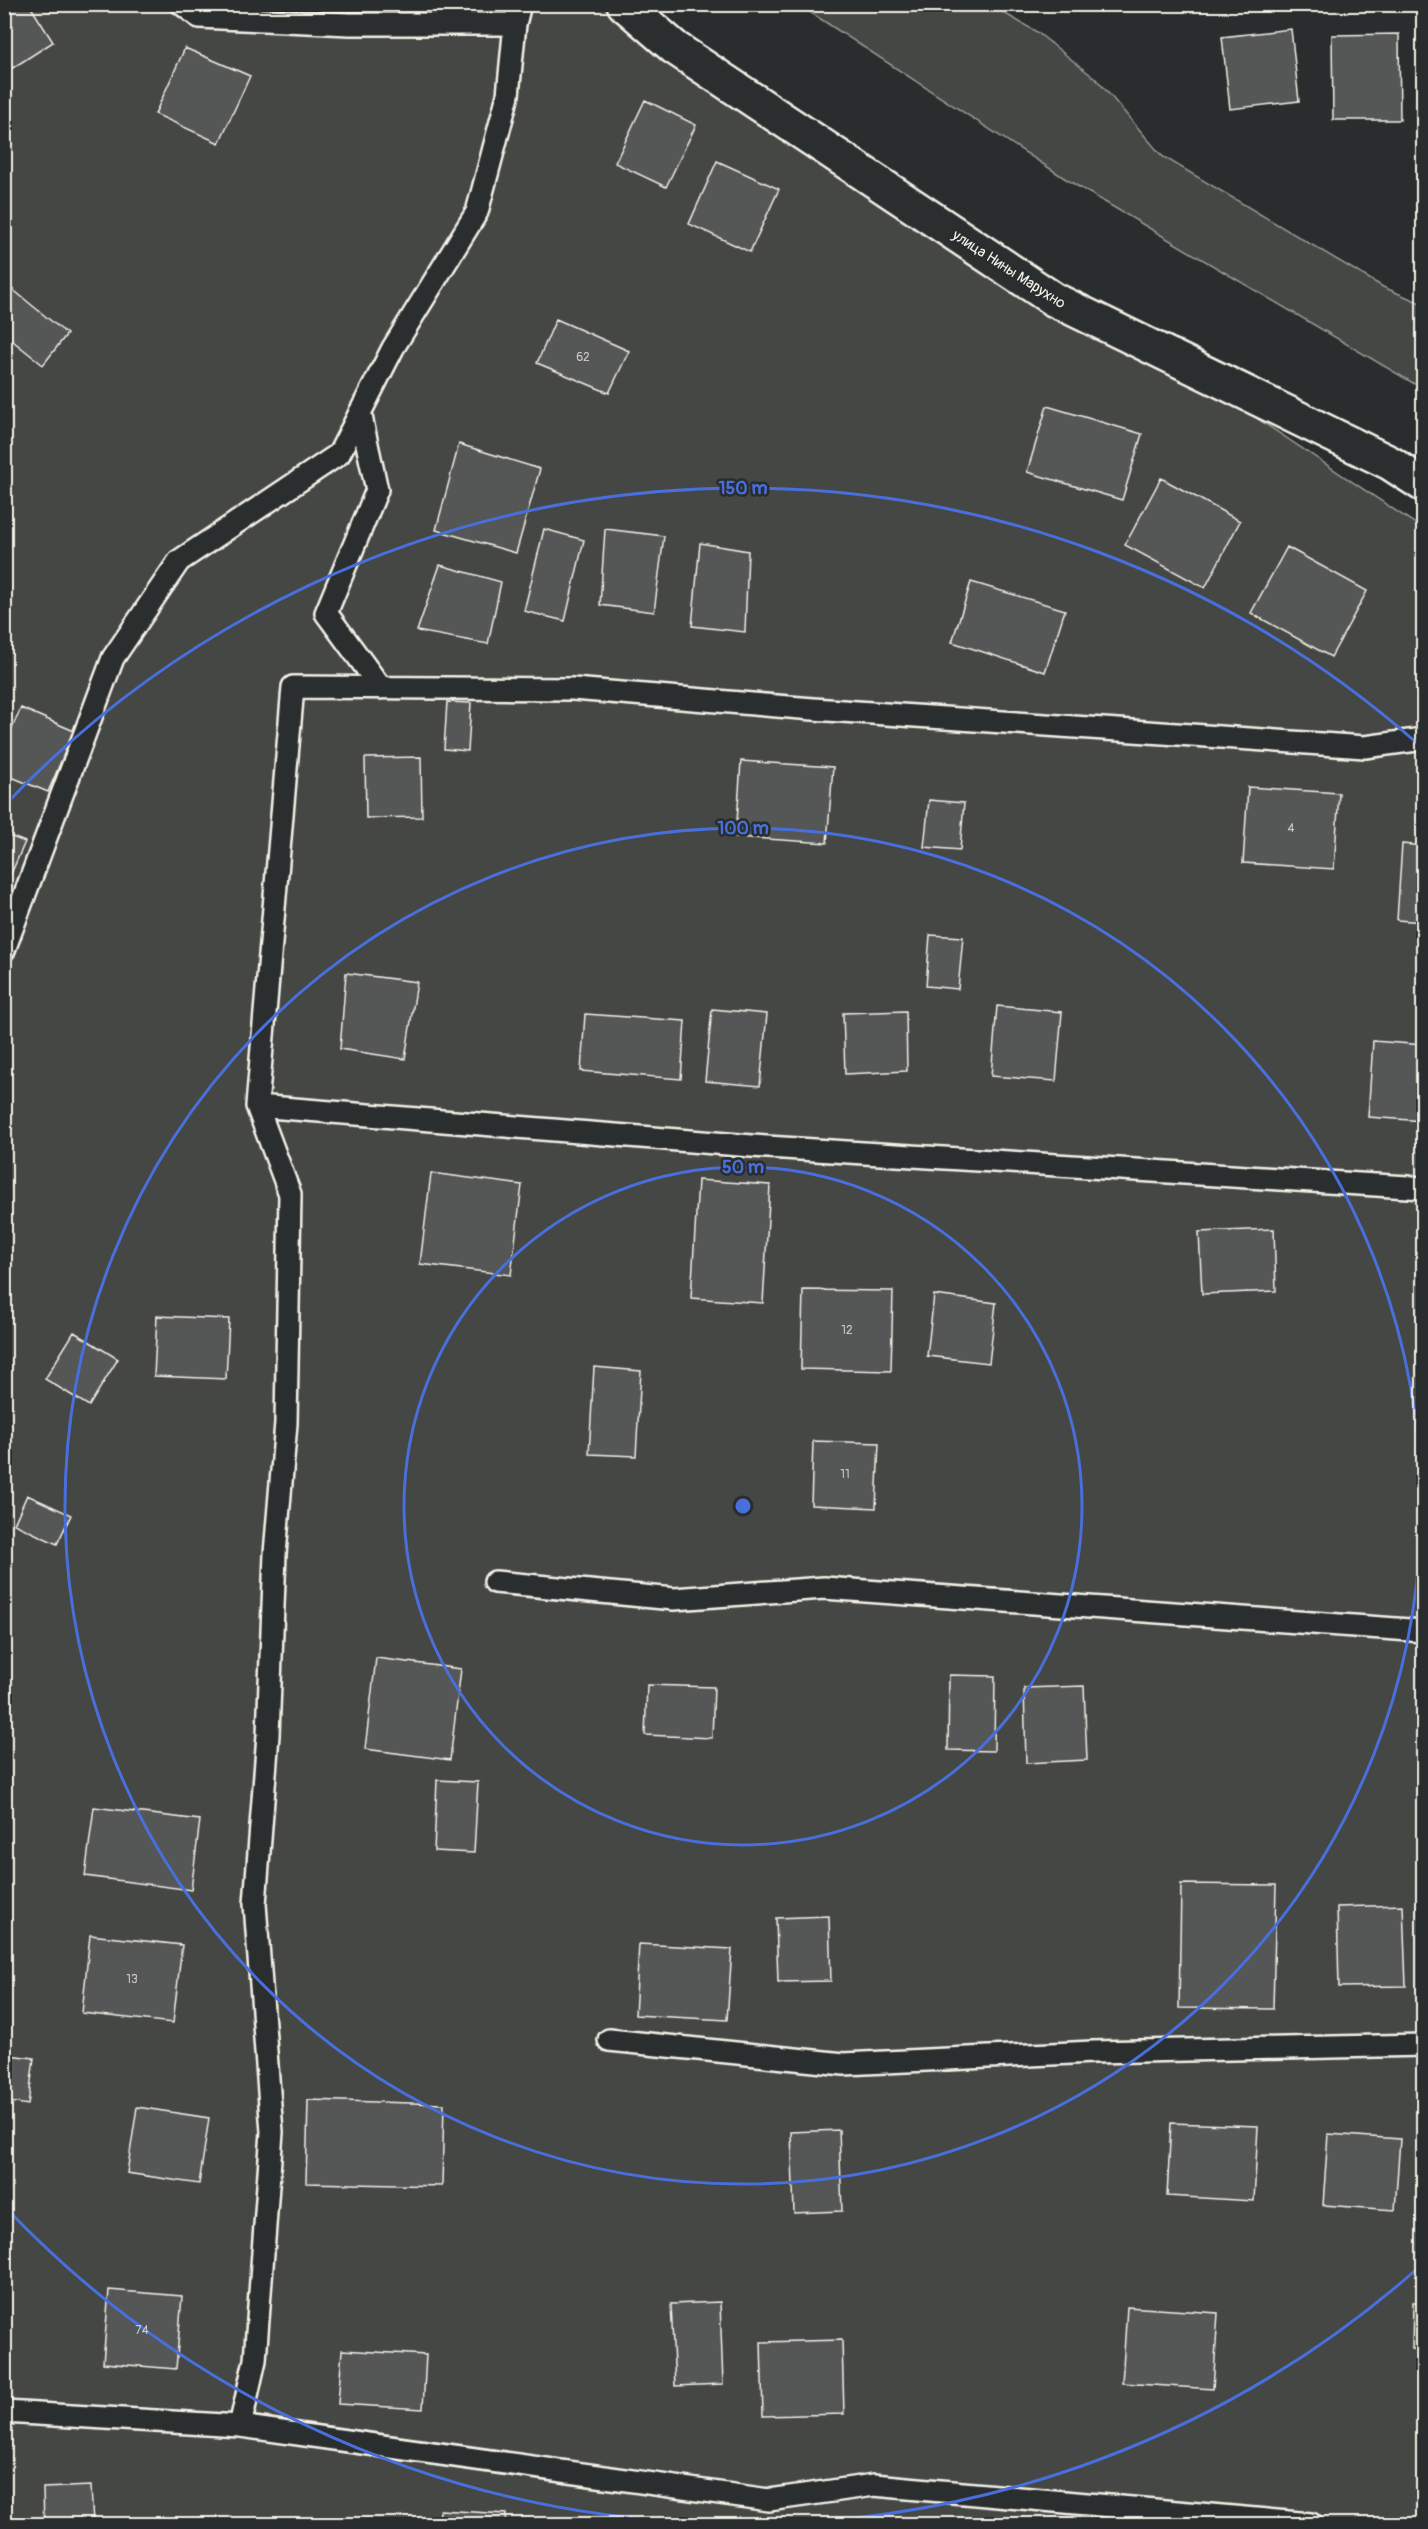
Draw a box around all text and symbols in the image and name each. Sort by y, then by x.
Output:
street label: улица Нины Марухно [948,225,1069,313]
house number: 62 [576,350,590,365]
text: 150 m [719,477,768,500]
text: 100 m [717,817,769,840]
house number: 4 [1288,821,1295,836]
text: 50 m [722,1156,764,1179]
house number: 12 [841,1323,853,1338]
house number: 11 [840,1467,850,1482]
centre of rings [733,1496,753,1516]
house number: 13 [126,1972,138,1987]
house number: 74 [135,2323,149,2338]

